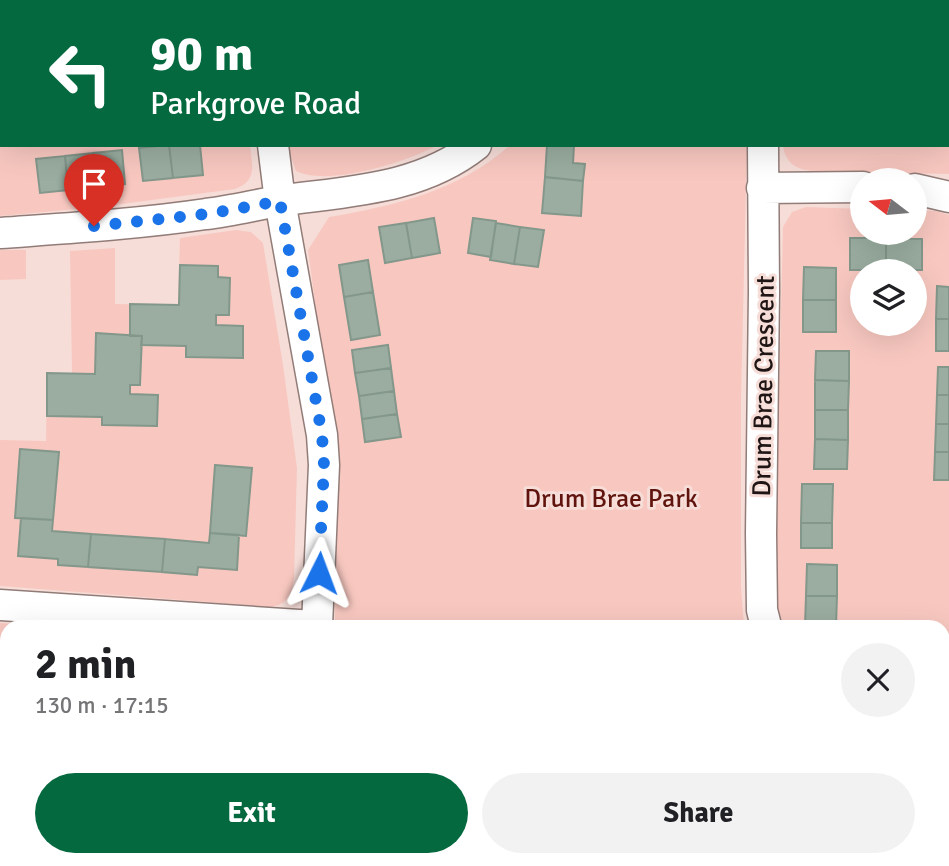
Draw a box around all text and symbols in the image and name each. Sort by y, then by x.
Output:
text: 90 m [150,24,253,84]
icon: left [35,28,126,119]
text: Parkgrove Road [150,84,361,123]
pin [64,154,124,226]
icon: arrive [75,165,113,203]
north arrow [850,168,928,245]
map controls [850,168,927,336]
button: layers [850,259,927,336]
street label: Drum Brae Crescent [746,275,782,497]
park label: Drum Brae Park [524,483,698,515]
position arrow [282,536,356,610]
text: 2 min [35,639,136,690]
button: close [841,643,915,717]
text: 130 m · 17:15 [35,691,169,720]
button: Exit [35,773,468,853]
button: Share [482,773,915,853]

